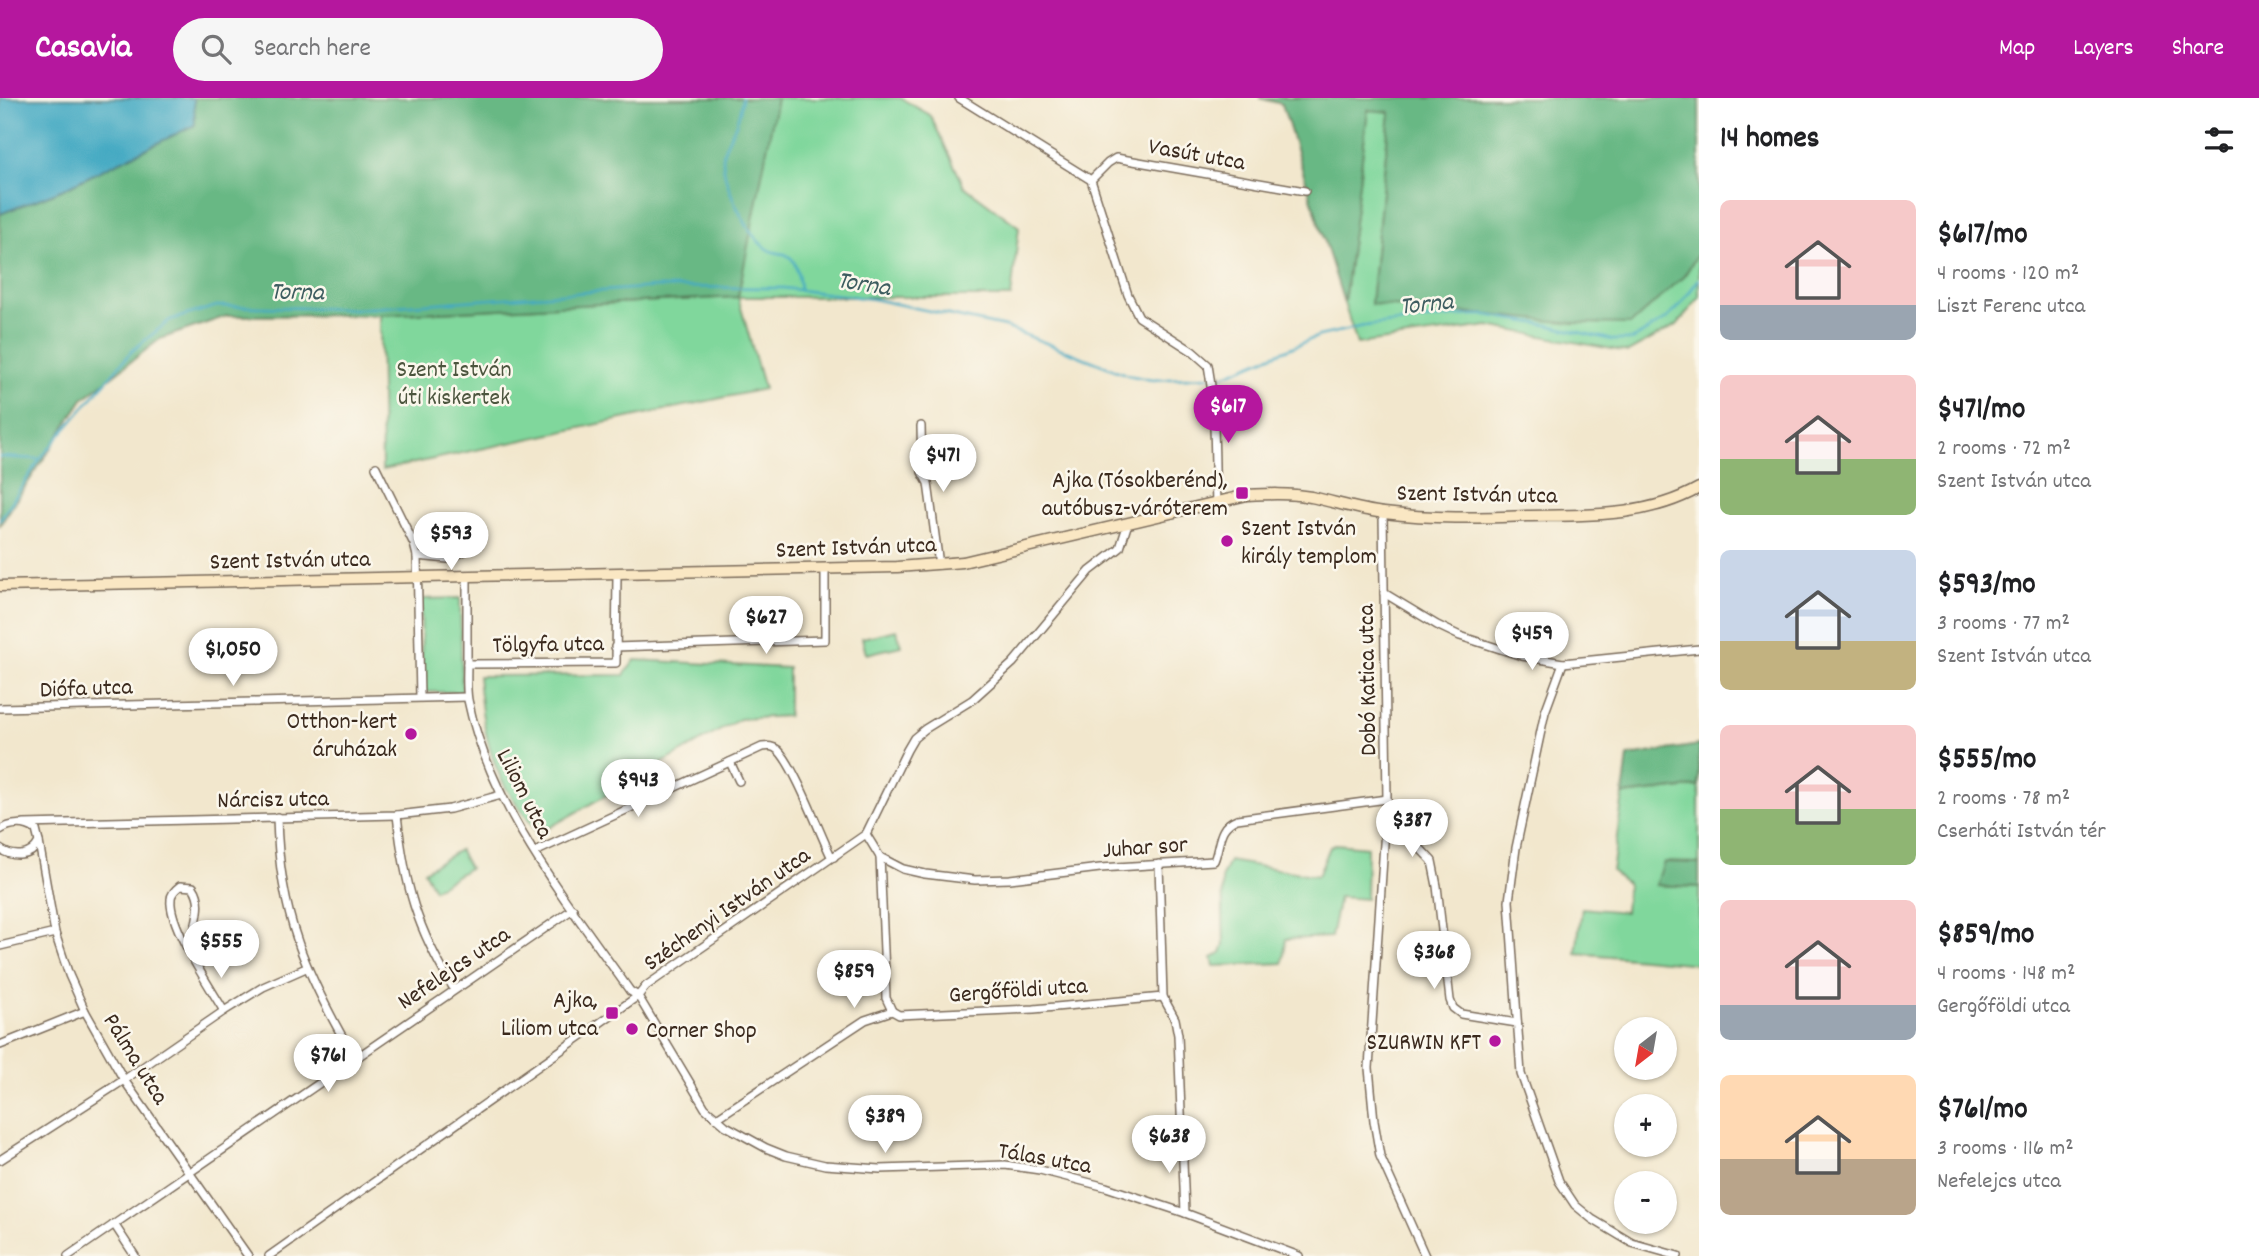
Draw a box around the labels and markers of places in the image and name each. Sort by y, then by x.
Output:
pin: $617 [1187,386,1269,445]
pin: $471 [902,434,984,494]
place label: Ajka (Tósokberénd), autóbusz-váróterem [1042,465,1228,527]
marker: Ajka (Tósokberénd), autóbusz-váróterem [1234,485,1250,501]
pin: $593 [410,512,492,572]
place label: Szent István király templom [1241,513,1377,575]
marker: Szent István király templom [1219,533,1235,549]
pin: $627 [725,596,807,656]
pin: $459 [1491,612,1573,672]
pin: $1,050 [176,628,290,688]
place label: Otthon-kert áruházak [286,706,397,768]
marker: Otthon-kert áruházak [403,726,419,742]
pin: $943 [597,760,679,819]
pin: $387 [1371,800,1453,859]
pin: $555 [180,920,262,980]
pin: $368 [1393,932,1475,991]
pin: $859 [813,950,895,1010]
place label: Ajka, Liliom utca [501,985,599,1047]
marker: Ajka, Liliom utca [604,1005,620,1021]
place label: Corner Shop [646,1015,757,1049]
marker: Corner Shop [624,1021,640,1037]
place label: SZURWIN KFT [1367,1027,1481,1061]
marker: SZURWIN KFT [1487,1033,1503,1049]
pin: $761 [287,1034,369,1094]
pin: $389 [844,1096,926,1155]
pin: $638 [1128,1116,1210,1175]

